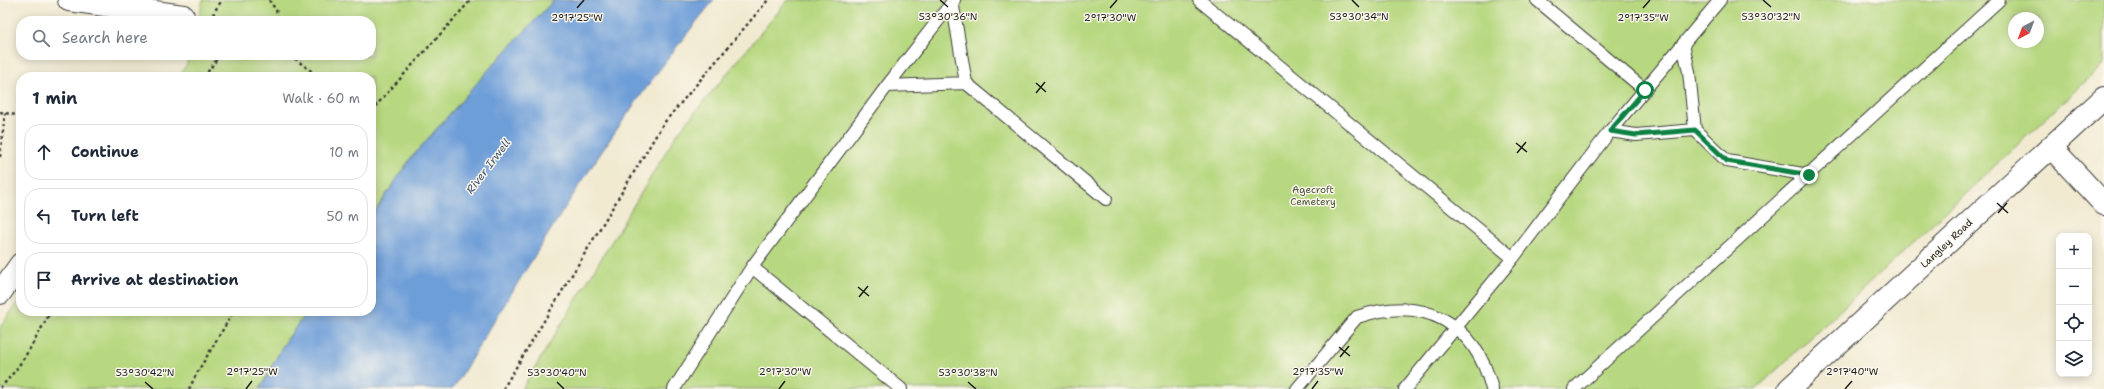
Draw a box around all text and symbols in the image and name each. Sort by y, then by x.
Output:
text: 53°30'36"N [919,10,977,23]
text: 53°30'34"N [1329,10,1389,23]
text: 53°30'32"N [1742,10,1800,23]
text: 2°17'25"W [551,11,603,24]
text: 2°17'30"W [1084,11,1137,24]
text: 2°17'35"W [1617,11,1669,24]
north arrow [2008,12,2044,48]
search box [16,16,376,60]
icon: search [30,27,52,49]
text: Search here [62,28,148,48]
route start [1636,81,1654,99]
text: 1 min [32,87,77,109]
text: Walk · 60 m [283,90,360,107]
water label: River Irwell [463,135,514,197]
icon: ahead [33,141,55,163]
text: Continue [71,142,139,162]
text: 10 m [329,144,359,161]
route end [1800,166,1818,184]
park label: Agecroft Cemetery [1290,183,1336,208]
icon: left [33,205,55,227]
text: Turn left [71,206,139,226]
text: 50 m [326,208,359,225]
street label: Langley Road [1918,215,1976,271]
map controls [2056,233,2092,377]
button: + [2056,233,2092,269]
icon: arrive [33,269,55,291]
button: − [2056,269,2092,305]
text: Arrive at destination [71,270,239,290]
button: locate [2056,305,2092,341]
button: layers [2056,341,2092,377]
text: 2°17'25"W [226,365,278,378]
text: 2°17'30"W [759,365,812,378]
text: 2°17'35"W [1292,365,1344,378]
text: 2°17'40"W [1826,365,1879,378]
text: 53°30'42"N [116,366,174,379]
text: 53°30'40"N [527,366,587,379]
text: 53°30'38"N [938,366,998,379]

